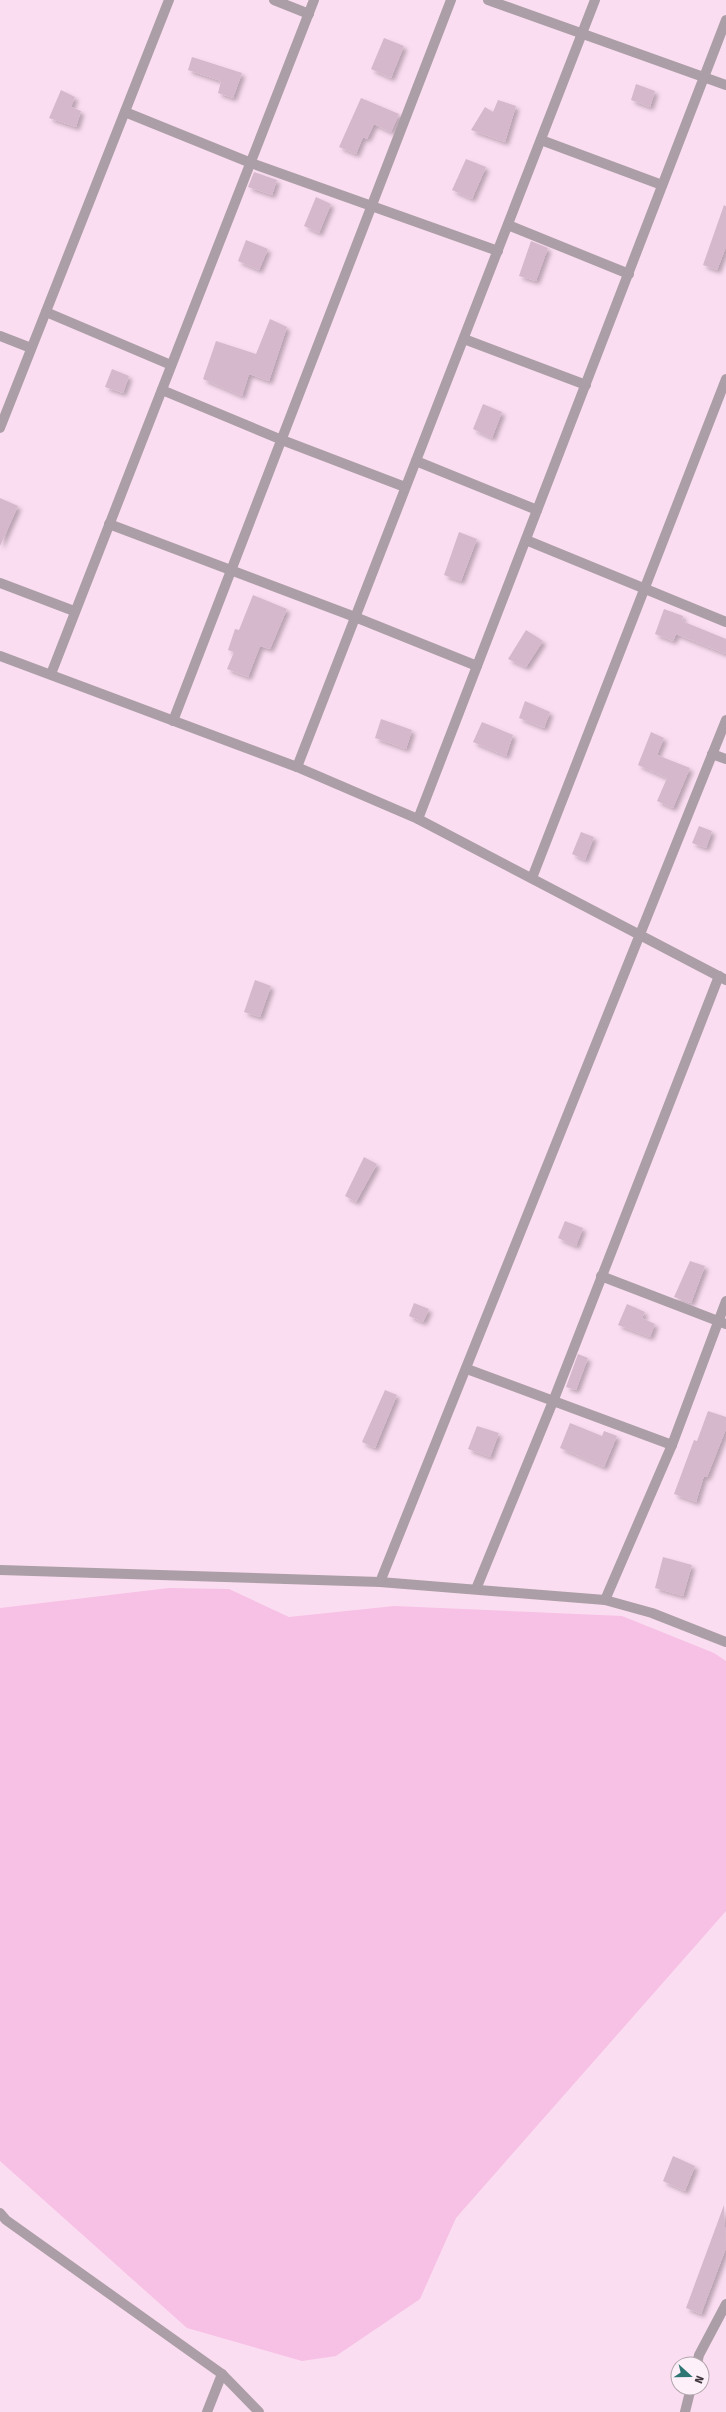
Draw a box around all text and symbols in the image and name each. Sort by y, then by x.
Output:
north arrow [670,2356,710,2396]
text: N [691,2374,706,2385]

